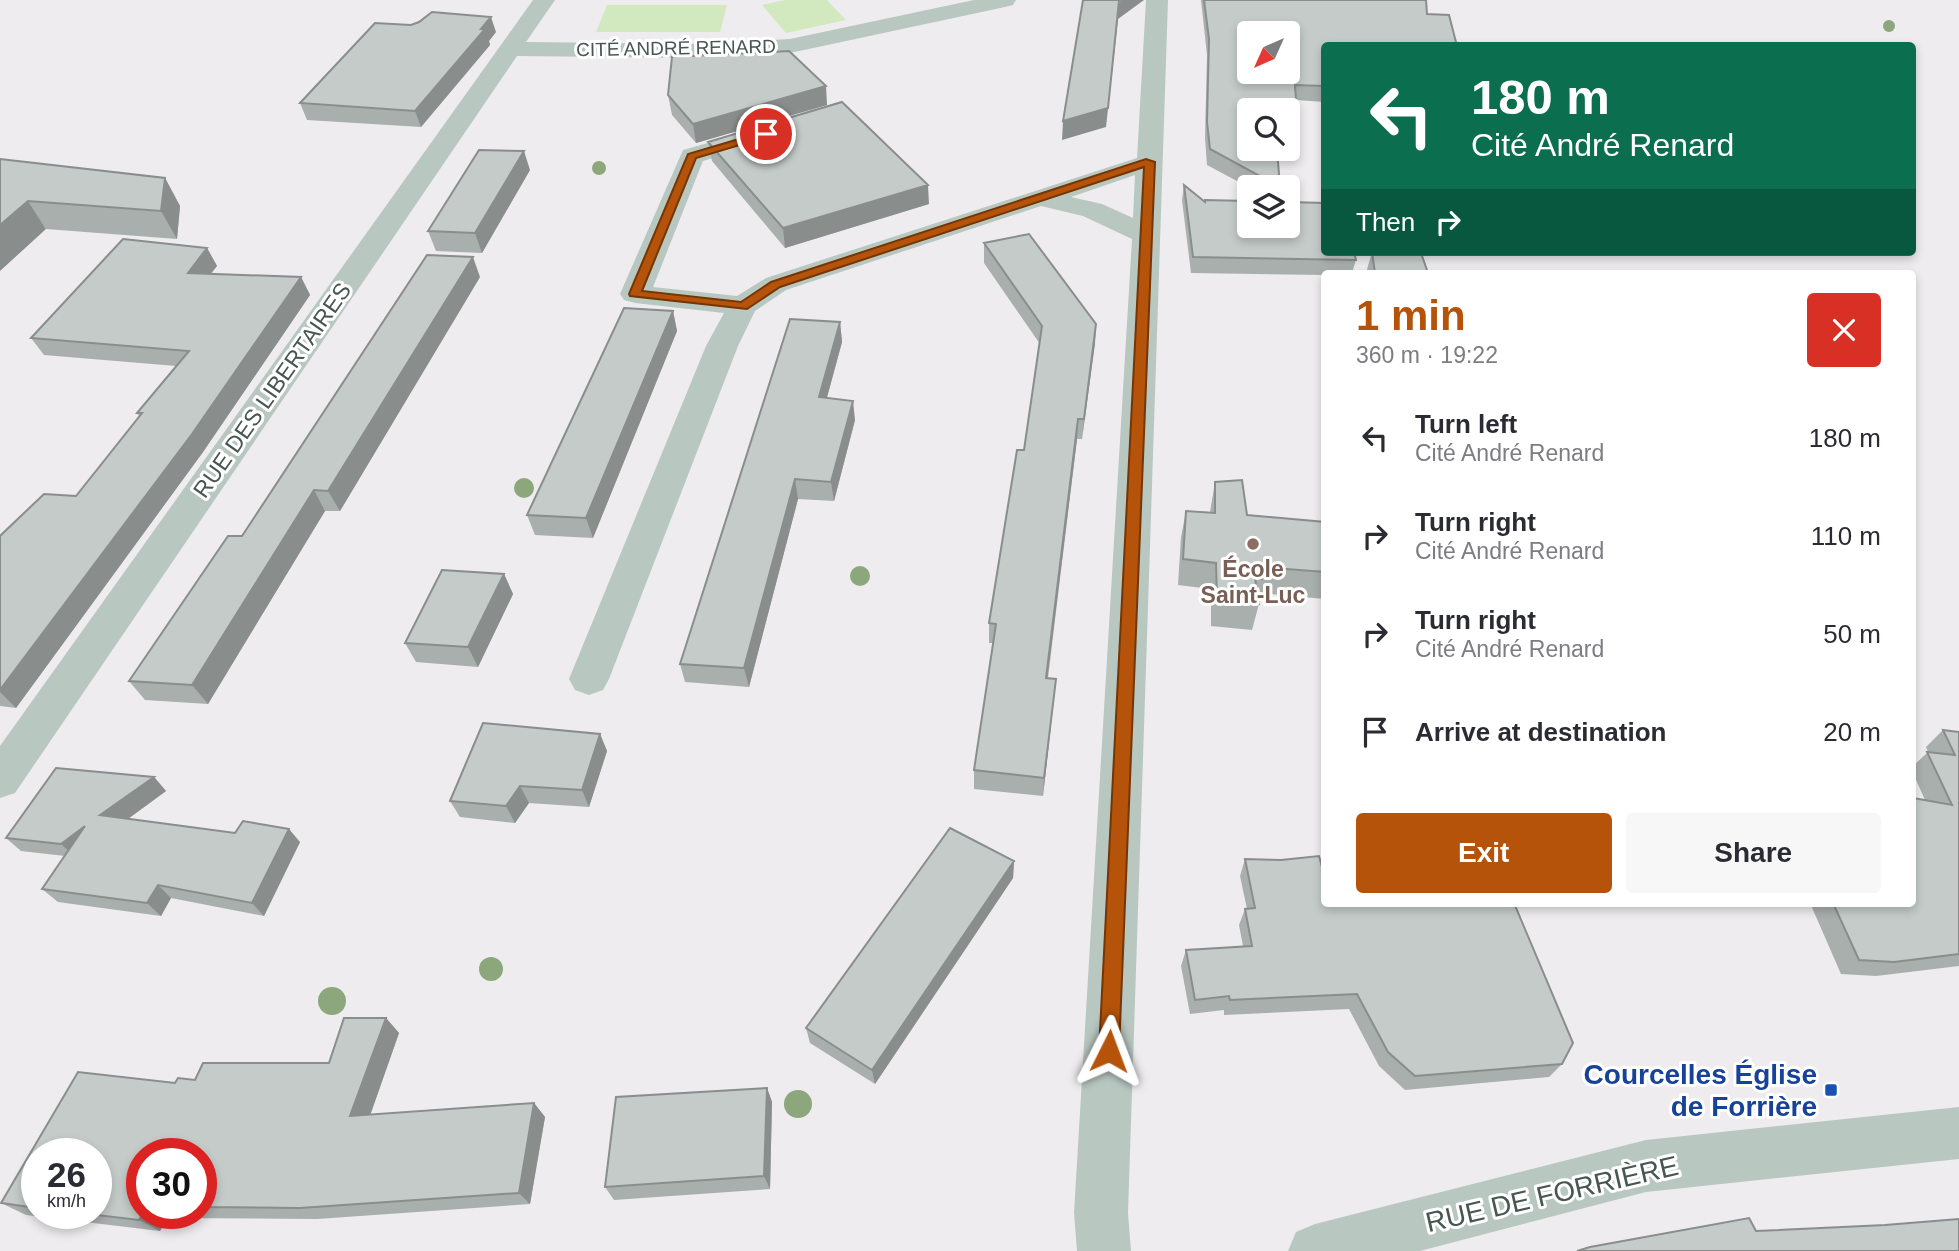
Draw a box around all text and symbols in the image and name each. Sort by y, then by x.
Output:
north arrow [1237,21,1300,84]
map controls [1237,21,1300,238]
street label: CITÉ ANDRÉ RENARD [576,36,776,60]
icon: left [1356,70,1447,161]
text: 180 m [1471,70,1610,124]
button: search [1237,98,1300,161]
pin [736,104,796,164]
icon: arrive [747,115,785,153]
text: Cité André Renard [1471,127,1734,163]
button: layers [1237,175,1300,238]
icon: right [1429,203,1467,241]
text: Then [1356,207,1415,237]
street label: RUE DES LIBERTAIRES [188,278,356,502]
text: 1 min [1356,292,1466,339]
button: close [1807,293,1881,367]
text: 360 m · 19:22 [1356,342,1498,368]
text: Turn left [1415,409,1517,439]
icon: left [1356,419,1394,457]
text: 180 m [1809,423,1881,453]
text: Cité André Renard [1415,440,1604,466]
text: Turn right [1415,507,1536,537]
icon: right [1356,517,1394,555]
text: 110 m [1811,521,1881,551]
marker: École Saint-Luc [1245,536,1261,552]
text: Cité André Renard [1415,538,1604,564]
place label: École Saint-Luc [1201,555,1306,608]
text: Turn right [1415,605,1536,635]
icon: right [1356,615,1394,653]
text: 50 m [1823,619,1881,649]
text: Cité André Renard [1415,636,1604,662]
icon: arrive [1356,713,1394,751]
text: Arrive at destination [1415,717,1666,747]
text: 20 m [1823,717,1881,747]
button: Exit [1356,813,1612,893]
button: Share [1626,813,1881,893]
position arrow [1072,1014,1146,1088]
place label: Courcelles Église de Forrière [1584,1059,1817,1122]
marker: Courcelles Église de Forrière [1823,1082,1839,1098]
speed limit sign: 30 [126,1138,217,1229]
street label: RUE DE FORRIÈRE [1423,1150,1681,1238]
text: 26 [47,1155,86,1194]
text: km/h [47,1191,86,1211]

